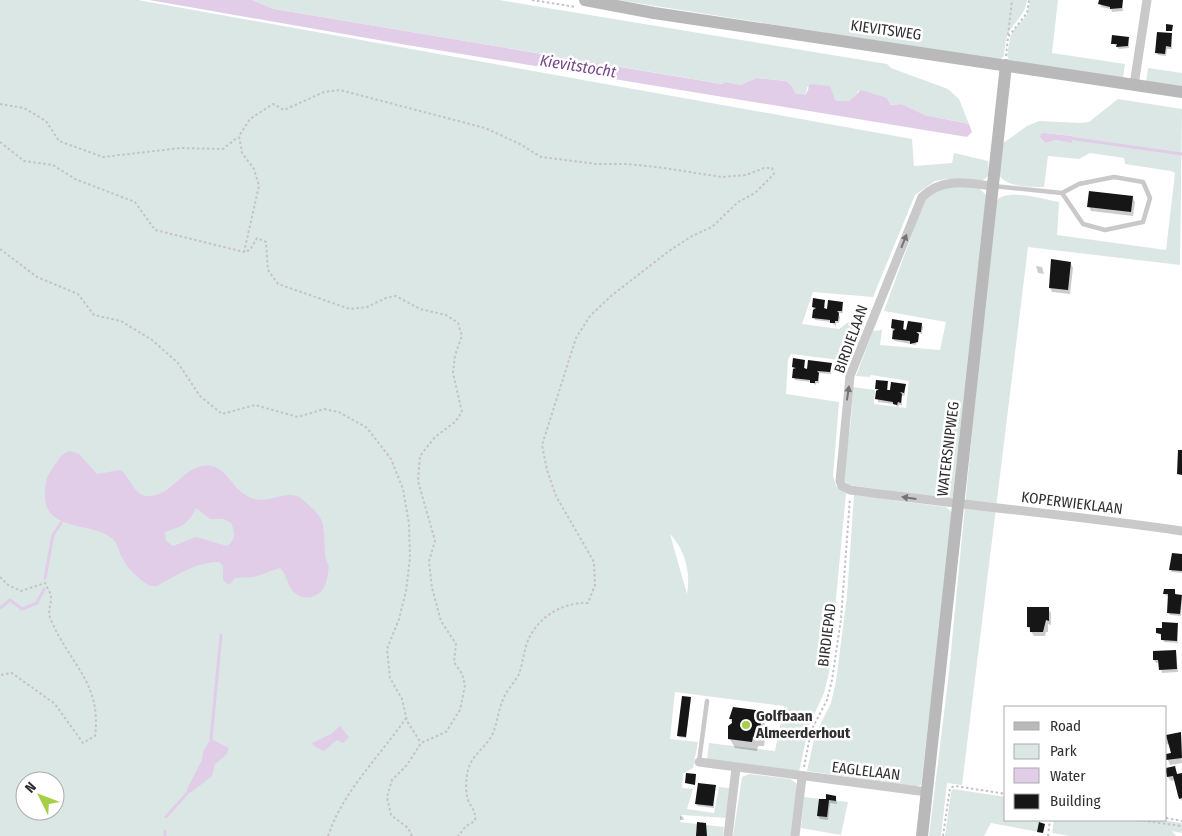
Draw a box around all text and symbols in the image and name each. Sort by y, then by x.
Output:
street label: KIEVITSWEG [850,16,922,44]
water label: Kievitstocht [539,51,618,82]
one-way arrow [901,234,909,248]
street label: BIRDIELAAN [830,302,872,376]
one-way arrow [844,384,852,400]
street label: WATERSNIPWEG [933,401,963,497]
street label: KOPERWIEKLAAN [1020,488,1124,518]
one-way arrow [901,493,917,501]
street label: BIRDIEPAD [814,602,840,668]
legend [1004,706,1167,821]
place label: Golfbaan Almeerderhout [755,707,851,742]
text: Road [1050,717,1081,735]
marker: Golfbaan Almeerderhout [740,719,752,731]
text: Park [1050,742,1077,760]
street label: EAGLELAAN [831,758,901,784]
text: Water [1050,767,1086,785]
north arrow [15,771,65,821]
text: N [22,779,40,796]
text: Building [1050,792,1101,810]

